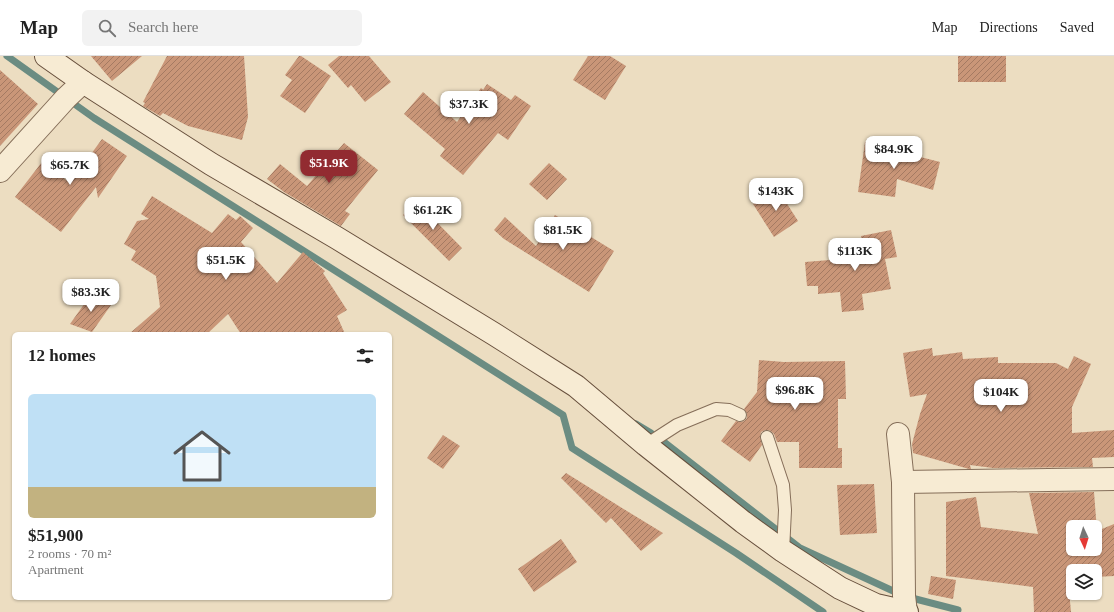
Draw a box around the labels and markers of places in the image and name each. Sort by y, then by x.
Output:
pin: $37.3K [436,91,502,125]
pin: $84.9K [861,136,927,170]
pin: $51.9K [296,150,362,184]
pin: $65.7K [37,152,103,186]
pin: $143K [748,178,804,212]
pin: $61.2K [400,197,466,231]
pin: $81.5K [530,217,596,251]
pin: $113K [827,238,883,272]
pin: $51.5K [193,247,259,281]
pin: $83.3K [58,279,124,313]
pin: $96.8K [762,377,828,411]
pin: $104K [973,379,1029,413]

